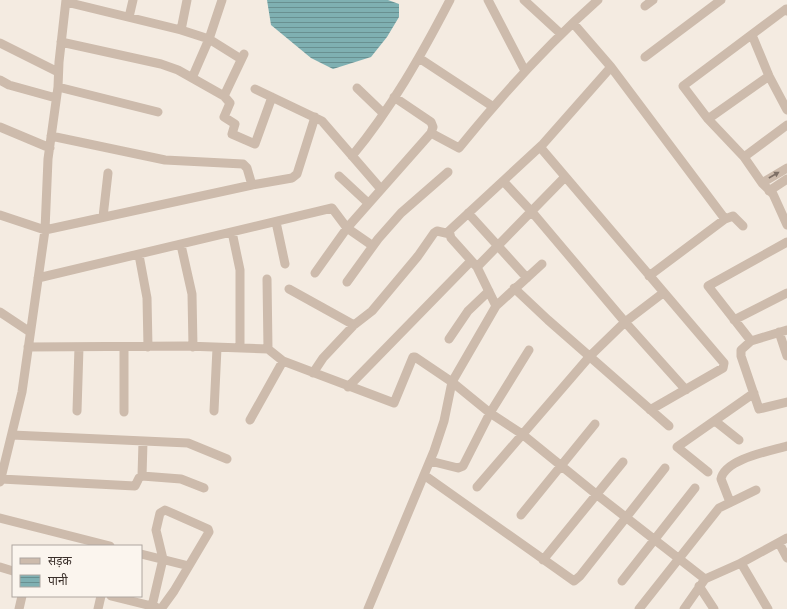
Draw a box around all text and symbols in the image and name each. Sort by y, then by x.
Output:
one-way arrow [768,172,780,179]
legend [12,545,142,597]
text: सड़क [48,554,73,568]
text: पानी [48,573,69,588]

